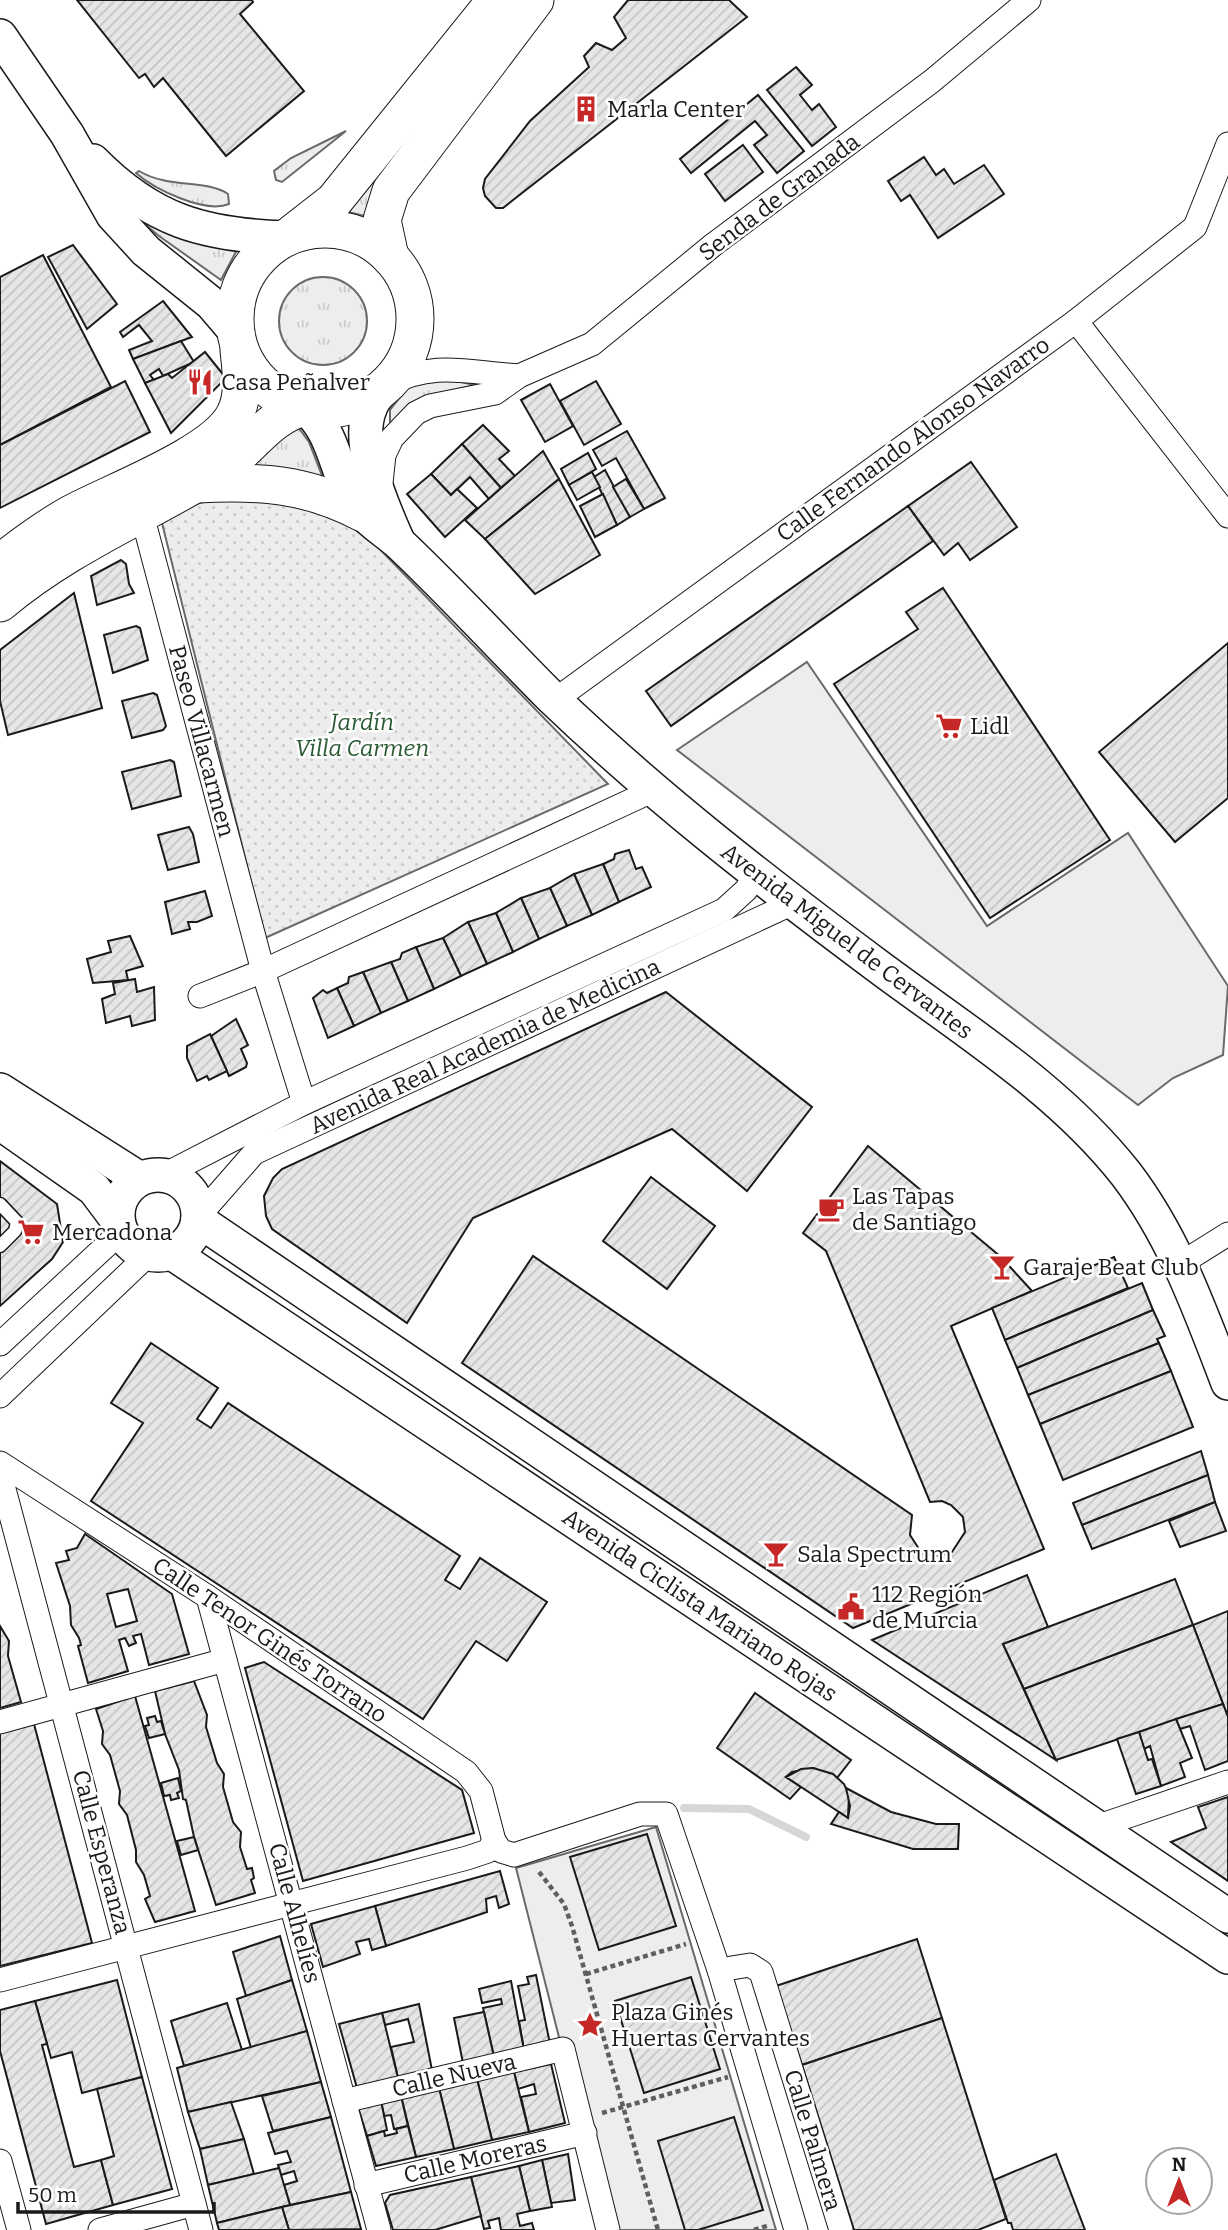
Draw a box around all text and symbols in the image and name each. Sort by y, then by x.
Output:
building icon: Marla Center [571,94,601,124]
place label: Marla Center [607,95,745,123]
street label: Senda de Granada [693,127,865,267]
street label: Calle Fernando Alonso Navarro [771,330,1055,548]
restaurant icon: Casa Peñalver [185,367,215,397]
place label: Casa Peñalver [221,368,370,396]
street label: Paseo Villacarmen [163,642,241,840]
park label: Jardín Villa Carmen [295,708,429,762]
supermarket icon: Lidl [934,711,964,741]
place label: Lidl [970,712,1010,740]
street label: Avenida Miguel de Cervantes [716,837,978,1045]
street label: Avenida Real Academia de Medicina [305,952,665,1140]
place label: Las Tapas de Santiago [852,1182,976,1236]
cafe icon: Las Tapas de Santiago [816,1194,846,1224]
supermarket icon: Mercadona [16,1217,46,1247]
place label: Mercadona [52,1218,173,1246]
bar icon: Garaje Beat Club [987,1252,1017,1282]
place label: Garaje Beat Club [1023,1253,1199,1281]
street label: Avenida Ciclista Mariano Rojas [557,1502,843,1708]
bar icon: Sala Spectrum [761,1539,791,1569]
place label: Sala Spectrum [797,1540,952,1568]
street label: Calle Tenor Ginés Torrano [148,1551,392,1729]
place label: 112 Región de Murcia [872,1580,983,1634]
public building icon: 112 Región de Murcia [836,1592,866,1622]
street label: Calle Esperanza [67,1767,137,1938]
street label: Calle Alhelíes [263,1840,327,1986]
place label: Plaza Ginés Huertas Cervantes [611,1998,810,2052]
place icon: Plaza Ginés Huertas Cervantes [575,2010,605,2040]
street label: Calle Nueva [389,2047,519,2103]
street label: Calle Palmera [778,2066,848,2214]
street label: Calle Moreras [401,2129,549,2189]
north arrow [1144,2146,1214,2216]
text: N [1172,2153,1187,2176]
scale bar [18,2170,214,2214]
text: 50 m [28,2182,77,2208]

